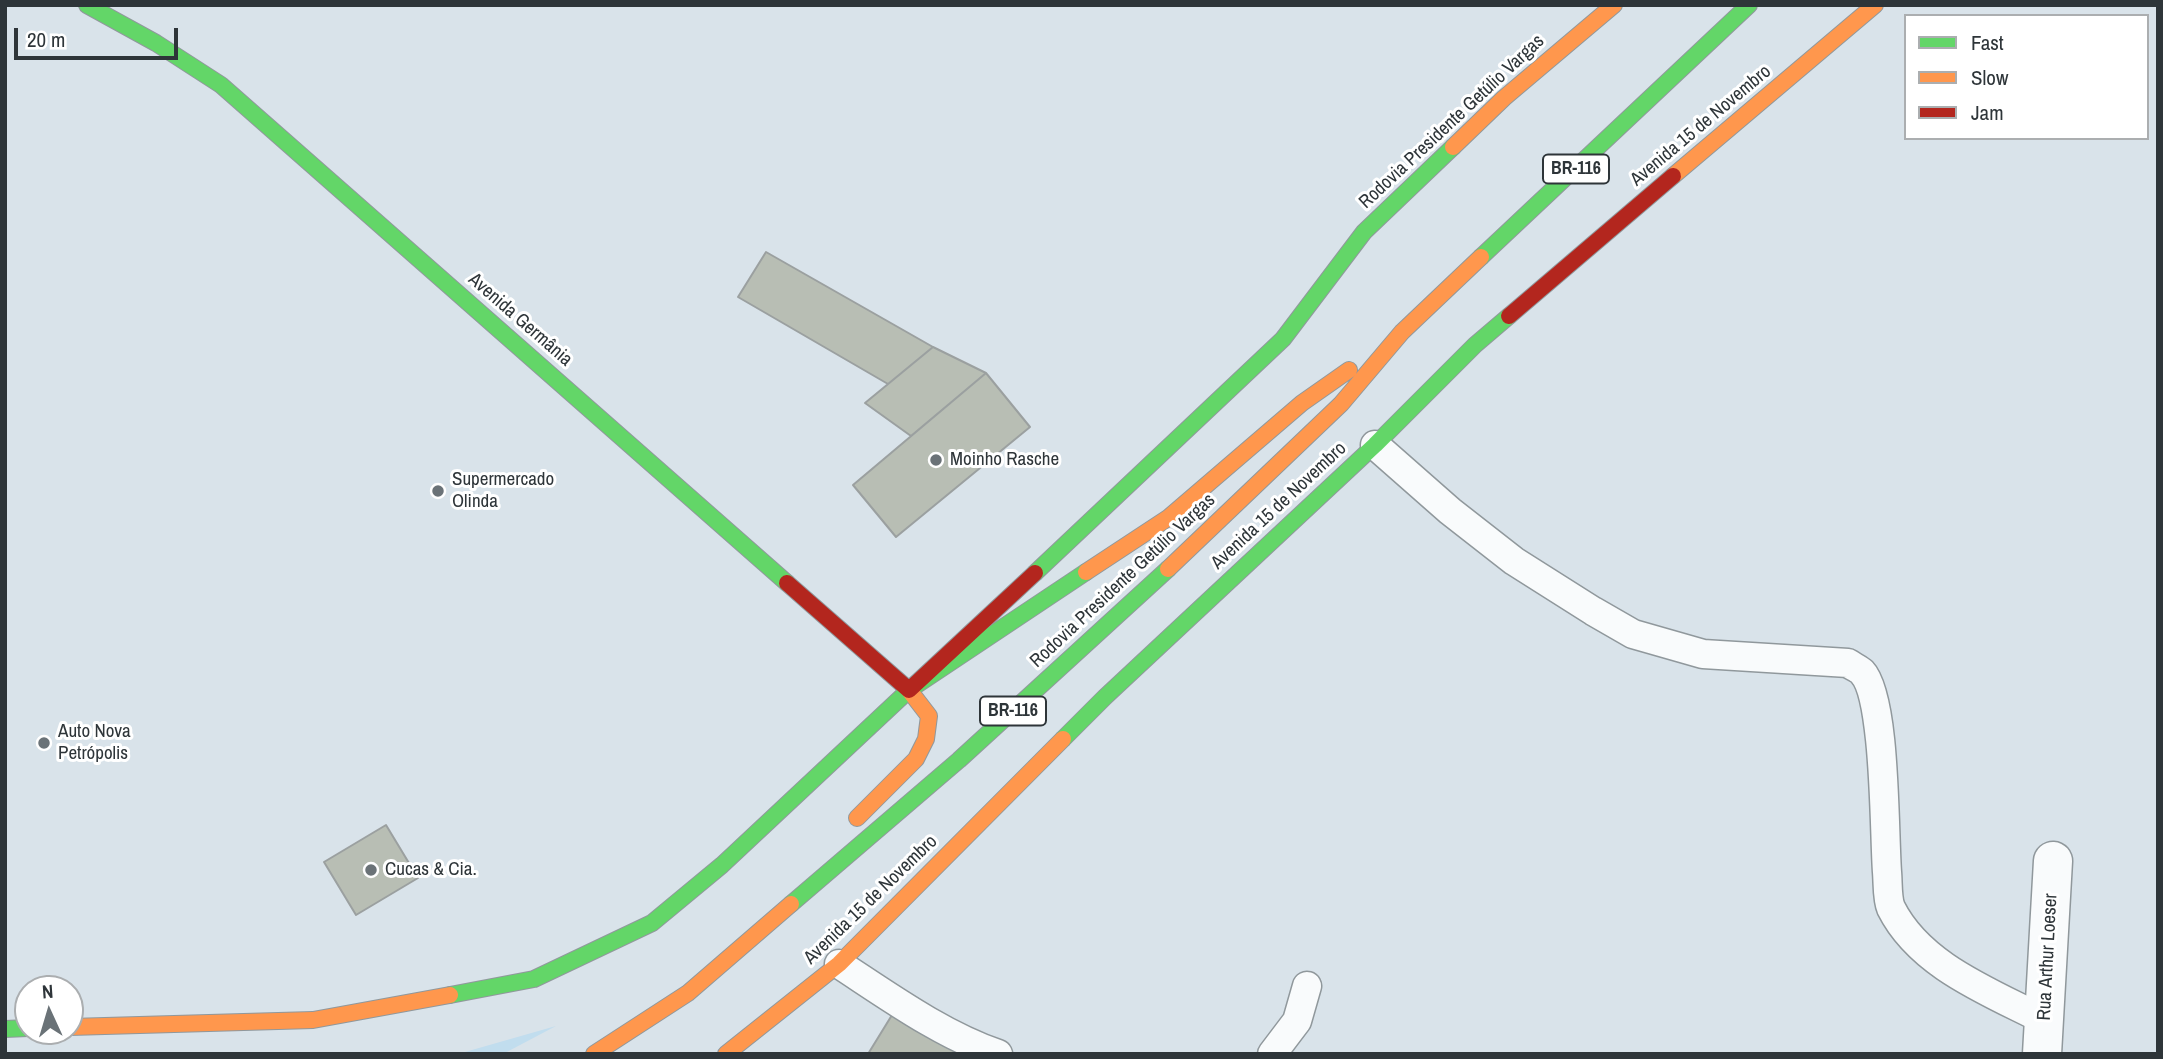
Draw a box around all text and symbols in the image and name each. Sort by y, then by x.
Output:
scale bar [18,14,182,58]
legend [1904,14,2149,140]
text: 20 m [27,25,65,54]
text: Fast [1971,28,2004,57]
street label: Rodovia Presidente Getúlio Vargas [1355,30,1549,214]
street label: Avenida 15 de Novembro [1626,61,1776,191]
text: Slow [1971,63,2008,92]
text: Jam [1971,98,2004,127]
road number: BR-116 [1543,154,1609,184]
street label: Avenida Germânia [463,269,577,371]
street label: Avenida 15 de Novembro [1207,438,1351,574]
place label: Moinho Rasche [950,449,1059,471]
marker: Moinho Rasche [928,452,944,468]
place label: Supermercado Olinda [452,469,554,513]
marker: Supermercado Olinda [430,483,446,499]
street label: Rodovia Presidente Getúlio Vargas [1026,489,1220,673]
road number: BR-116 [980,696,1046,726]
place label: Auto Nova Petrópolis [58,721,131,765]
marker: Auto Nova Petrópolis [36,735,52,751]
street label: Avenida 15 de Novembro [800,831,942,969]
place label: Cucas & Cia. [385,859,477,881]
marker: Cucas & Cia. [363,862,379,878]
street label: Rua Arthur Loeser [2033,893,2063,1021]
north arrow [14,975,84,1045]
text: N [41,978,54,1004]

